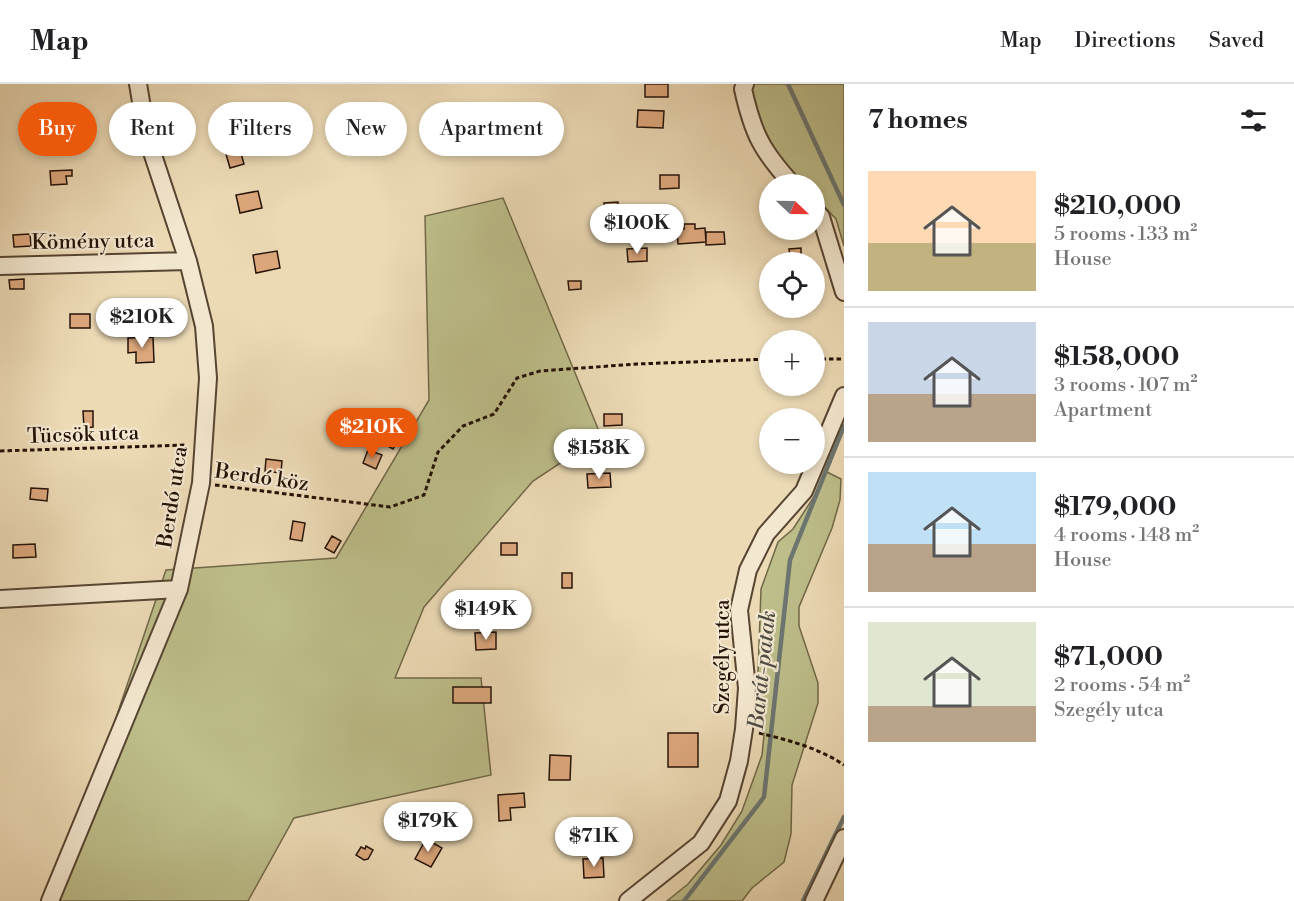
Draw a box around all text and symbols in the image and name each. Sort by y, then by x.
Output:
text: Map [30,24,89,59]
text: Map [1000,28,1042,54]
text: Directions [1075,28,1176,54]
text: Saved [1209,28,1264,54]
chip: Buy [18,102,97,156]
chip: Rent [109,102,196,156]
chip: Filters [208,102,313,156]
chip: New [325,102,407,156]
chip: Apartment [419,102,564,156]
text: 7 homes [868,104,968,136]
icon: filters [1237,104,1270,137]
north arrow [759,174,825,240]
map controls [759,174,825,474]
text: $210,000 [1054,190,1181,222]
icon: home [916,195,988,267]
pin: $100K [595,204,679,255]
text: $100K [604,211,670,236]
text: 5 rooms · 133 m² [1054,222,1197,247]
street label: Kömény utca [31,228,155,256]
text: House [1054,247,1112,272]
button: locate [759,252,825,318]
pin: $210K [100,298,184,349]
text: $210K [110,305,174,330]
button: + [759,330,825,396]
text: $158,000 [1054,341,1179,373]
icon: home [916,346,988,418]
text: 3 rooms · 107 m² [1054,373,1198,398]
text: Apartment [1054,398,1152,423]
pin: $210K [330,408,414,459]
button: − [759,408,825,474]
text: $210K [340,415,404,440]
street label: Tücsök utca [26,420,140,450]
pin: $158K [557,429,641,480]
text: $158K [568,436,630,461]
street label: Berdó utca [152,444,194,551]
street label: Berdó köz [212,458,311,497]
text: $179,000 [1054,491,1177,523]
icon: home [916,496,988,568]
text: 4 rooms · 148 m² [1054,523,1199,548]
text: House [1054,548,1112,573]
pin: $149K [444,590,528,641]
text: $149K [455,597,517,622]
street label: Szegély utca [710,599,736,715]
water label: Barát-patak [743,609,782,732]
text: $71,000 [1054,641,1163,673]
icon: home [916,646,988,718]
text: 2 rooms · 54 m² [1054,673,1190,698]
text: Szegély utca [1054,698,1164,723]
pin: $179K [386,802,470,853]
text: $179K [398,809,458,834]
pin: $71K [558,817,630,868]
text: $71K [569,824,619,849]

